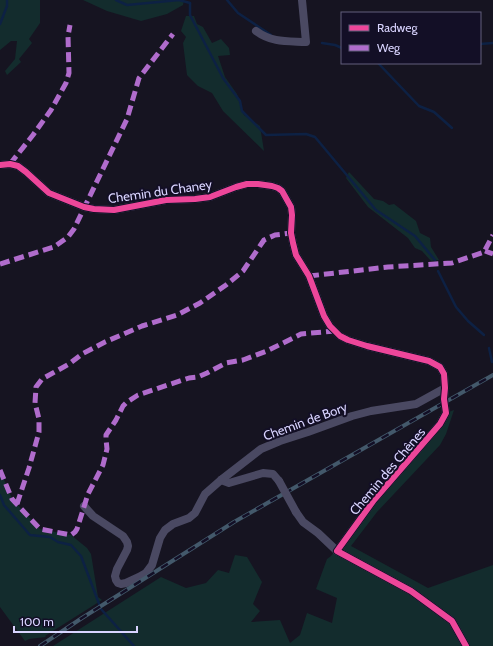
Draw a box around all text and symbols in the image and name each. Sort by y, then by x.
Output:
legend [341,12,481,64]
text: Radweg [377,20,418,35]
text: Weg [377,40,401,55]
street label: Chemin du Chaney [107,176,213,206]
street label: Chemin de Bory [261,398,350,444]
street label: Chemin des Chênes [346,424,429,518]
scale bar [14,608,137,634]
text: 100 m [20,614,54,629]

